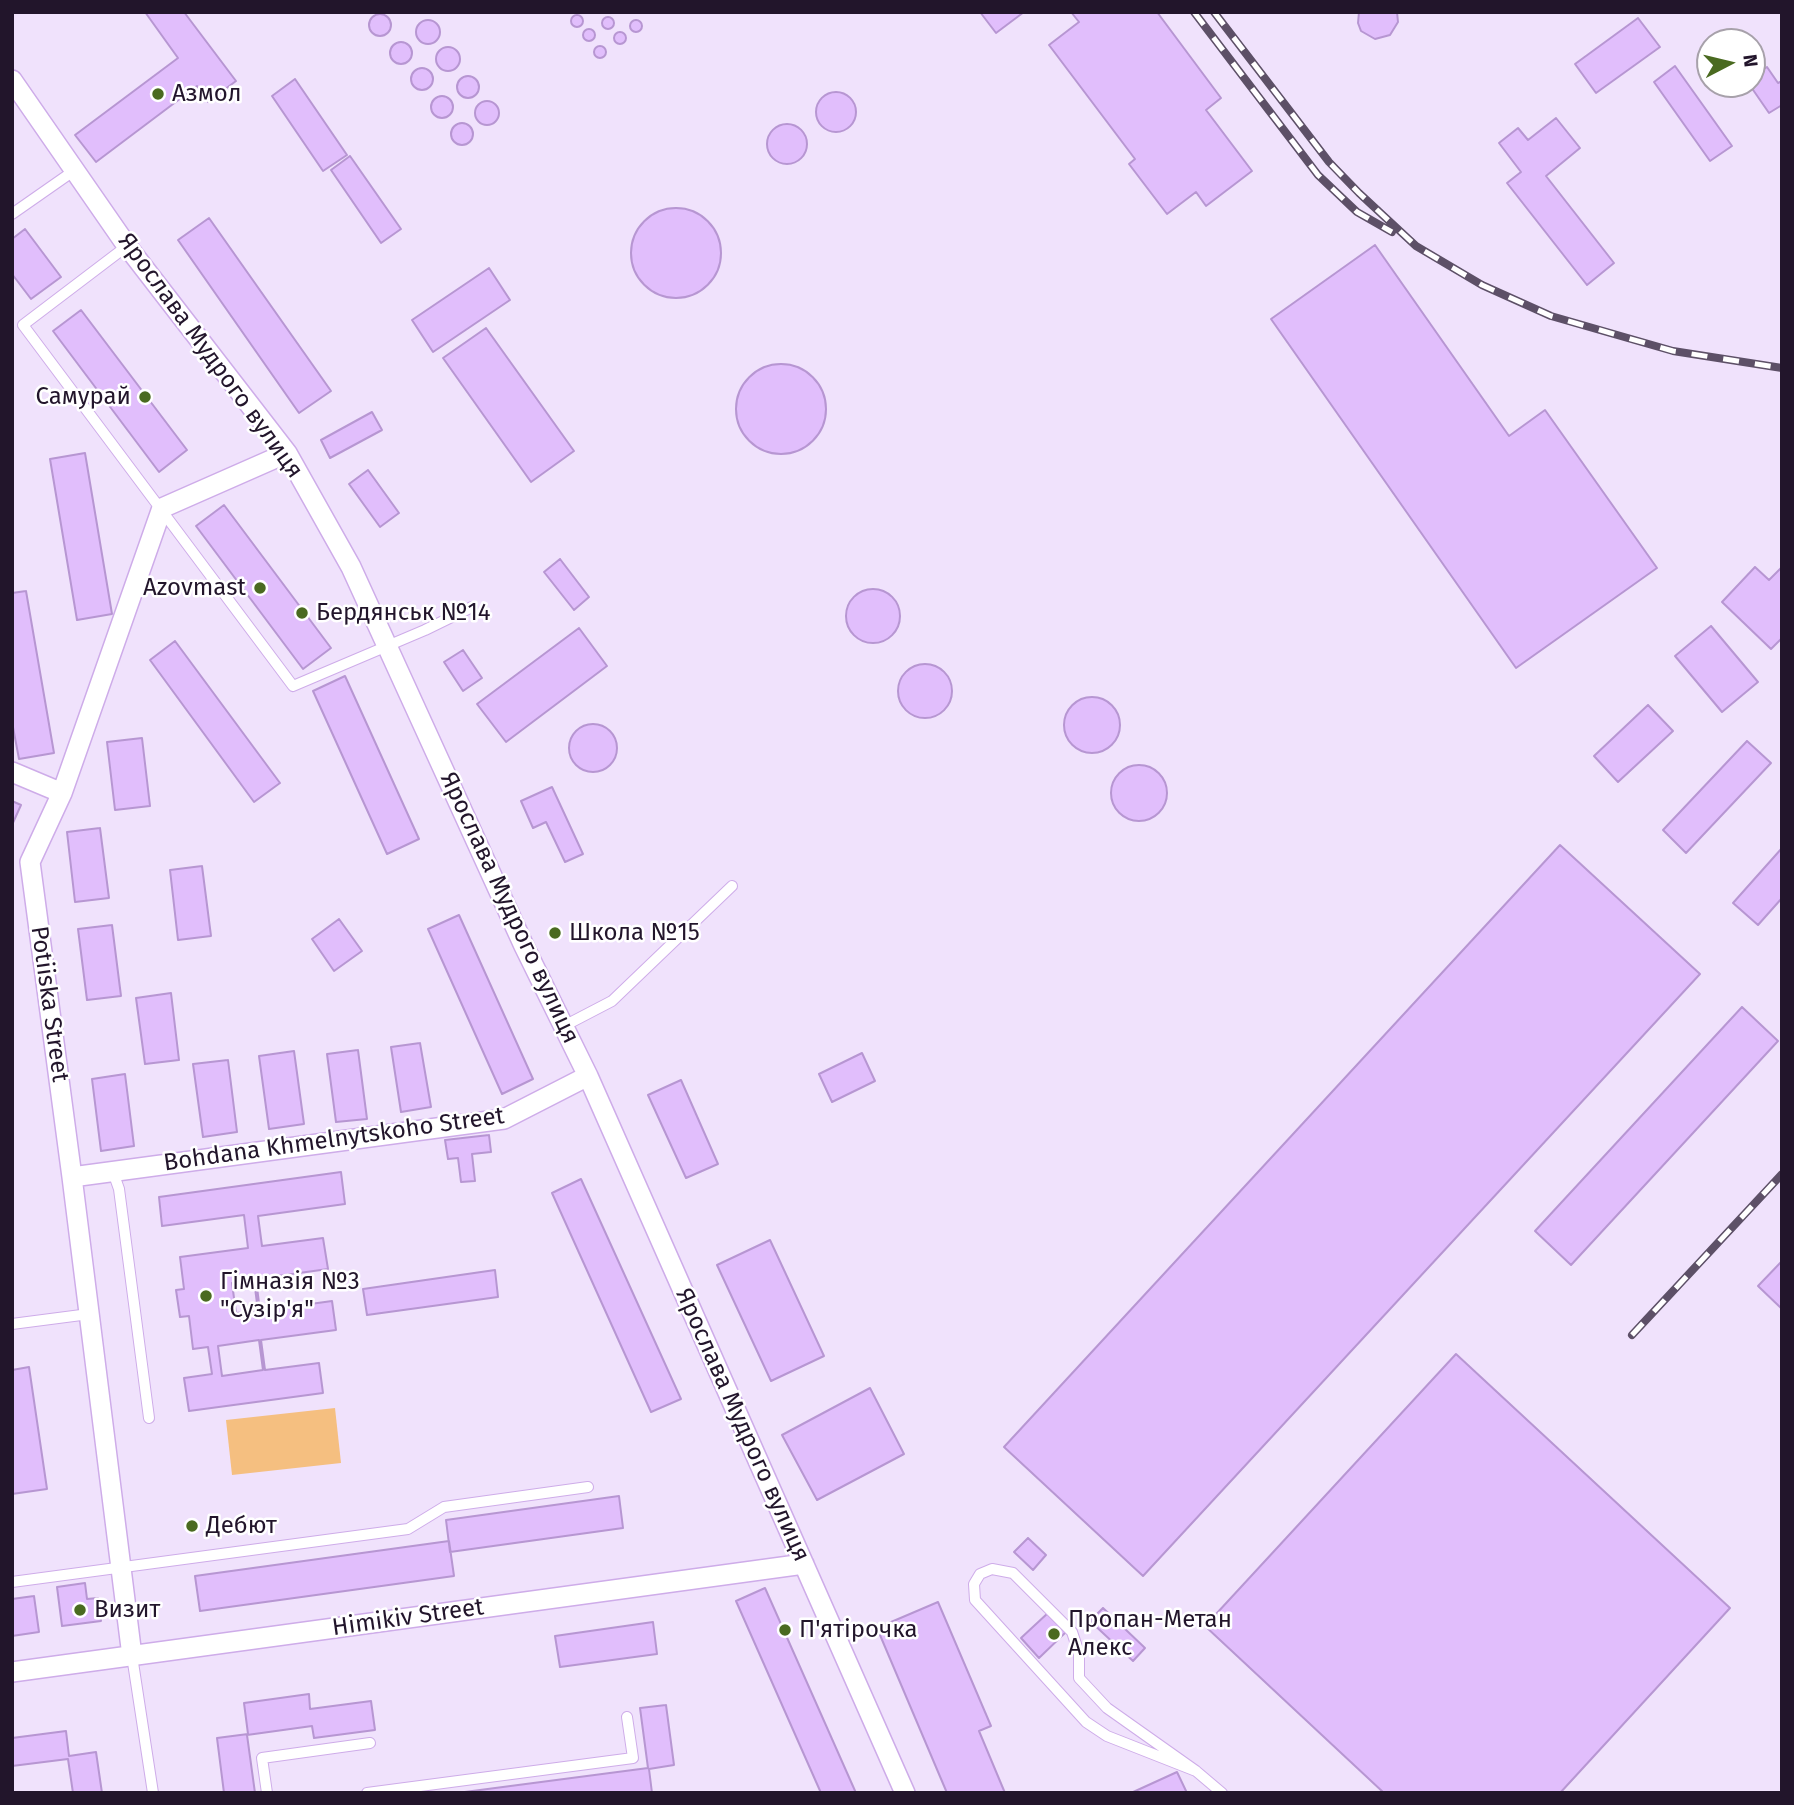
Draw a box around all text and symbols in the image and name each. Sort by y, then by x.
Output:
north arrow [1696,28,1766,98]
text: N [1738,53,1763,68]
place label: Азмол [172,80,241,108]
marker: Азмол [150,86,166,102]
street label: Ярослава Мудрого вулиця [111,228,309,484]
place label: Самурай [35,383,131,411]
marker: Самурай [137,389,153,405]
place label: Azovmast [143,574,246,602]
marker: Azovmast [252,580,268,596]
place label: Бердянськ №14 [316,599,491,627]
marker: Бердянськ №14 [294,605,310,621]
street label: Ярослава Мудрого вулиця [433,768,585,1048]
place label: Школа №15 [569,919,700,947]
street label: Potiiska Street [24,924,74,1084]
marker: Школа №15 [547,925,563,941]
street label: Bohdana Khmelnytskoho Street [162,1102,506,1178]
place label: Гімназія №3 "Сузір'я" [220,1268,360,1324]
street label: Ярослава Мудрого вулиця [669,1284,815,1566]
marker: Гімназія №3 "Сузір'я" [198,1288,214,1304]
place label: Дебют [206,1512,277,1540]
marker: Дебют [184,1518,200,1534]
street label: Himikiv Street [330,1593,486,1643]
place label: Визит [94,1596,160,1624]
marker: Визит [72,1602,88,1618]
place label: Пропан-Метан Алекс [1068,1606,1232,1662]
place label: П'ятірочка [799,1616,917,1644]
marker: П'ятірочка [777,1622,793,1638]
marker: Пропан-Метан Алекс [1046,1626,1062,1642]

